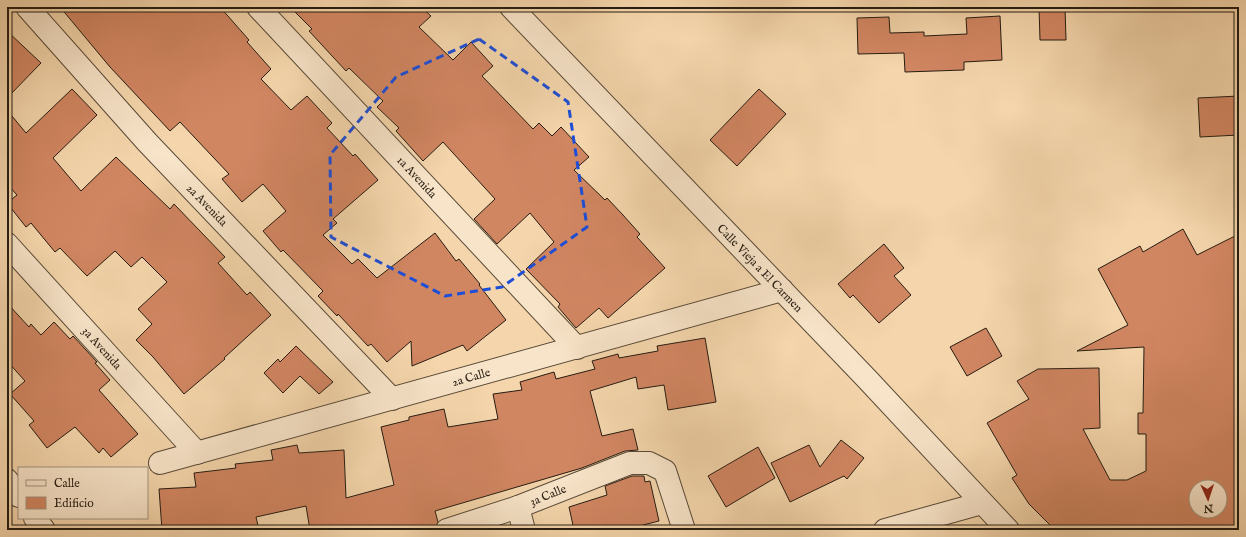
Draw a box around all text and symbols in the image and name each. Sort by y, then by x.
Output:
street label: 1a Avenida [393,153,440,202]
street label: 2a Avenida [183,181,231,230]
street label: Calle Vieja a El Carmen [714,221,806,316]
street label: 3a Avenida [79,324,125,373]
street label: 2a Calle [450,365,493,390]
legend [18,467,148,519]
text: Calle [54,476,80,491]
north arrow [1188,479,1228,519]
street label: 3a Calle [528,481,569,510]
text: Edificio [54,496,94,511]
text: N [1203,501,1215,515]

